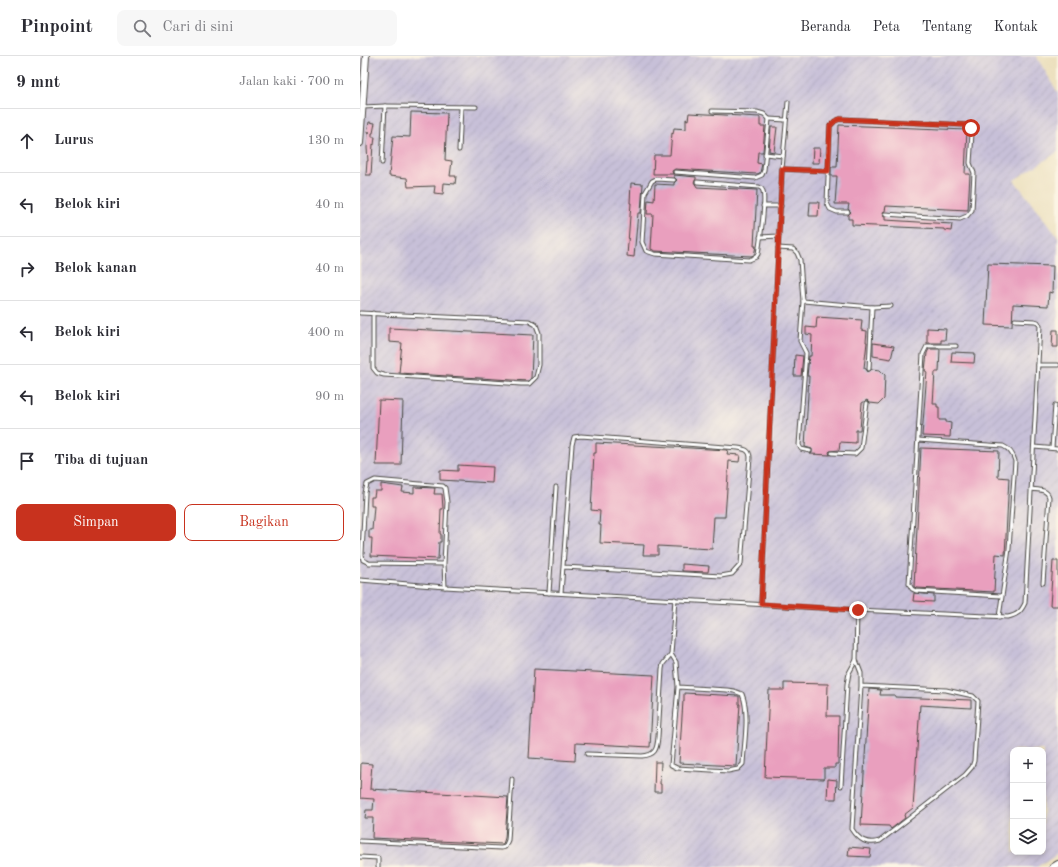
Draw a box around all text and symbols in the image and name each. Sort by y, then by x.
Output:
search box [117,10,397,46]
icon: search [131,17,153,39]
text: Pinpoint [20,18,93,37]
text: Cari di sini [163,20,233,35]
text: Beranda [800,20,851,34]
text: Peta [873,20,900,34]
text: Tentang [922,20,972,34]
text: Kontak [994,20,1038,34]
text: 9 mnt [16,74,60,91]
text: Jalan kaki · 700 m [239,75,344,88]
route start [962,119,980,137]
icon: ahead [16,130,38,152]
text: Lurus [54,133,94,148]
text: 130 m [307,134,344,147]
icon: left [16,194,38,216]
text: Belok kiri [54,197,120,212]
text: 40 m [315,198,344,211]
icon: right [16,258,38,280]
text: Belok kanan [54,261,137,276]
text: 40 m [315,262,344,275]
icon: left [16,322,38,344]
text: Belok kiri [54,325,120,340]
text: 400 m [307,326,344,339]
icon: left [16,386,38,408]
text: Belok kiri [54,389,120,404]
text: 90 m [315,390,344,403]
icon: arrive [16,450,38,472]
text: Tiba di tujuan [54,453,148,468]
button: Simpan [16,504,176,541]
button: Bagikan [184,504,344,541]
route end [849,601,867,619]
map controls [1010,747,1046,855]
button: + [1010,747,1046,783]
button: − [1010,783,1046,819]
button: layers [1010,819,1046,855]

